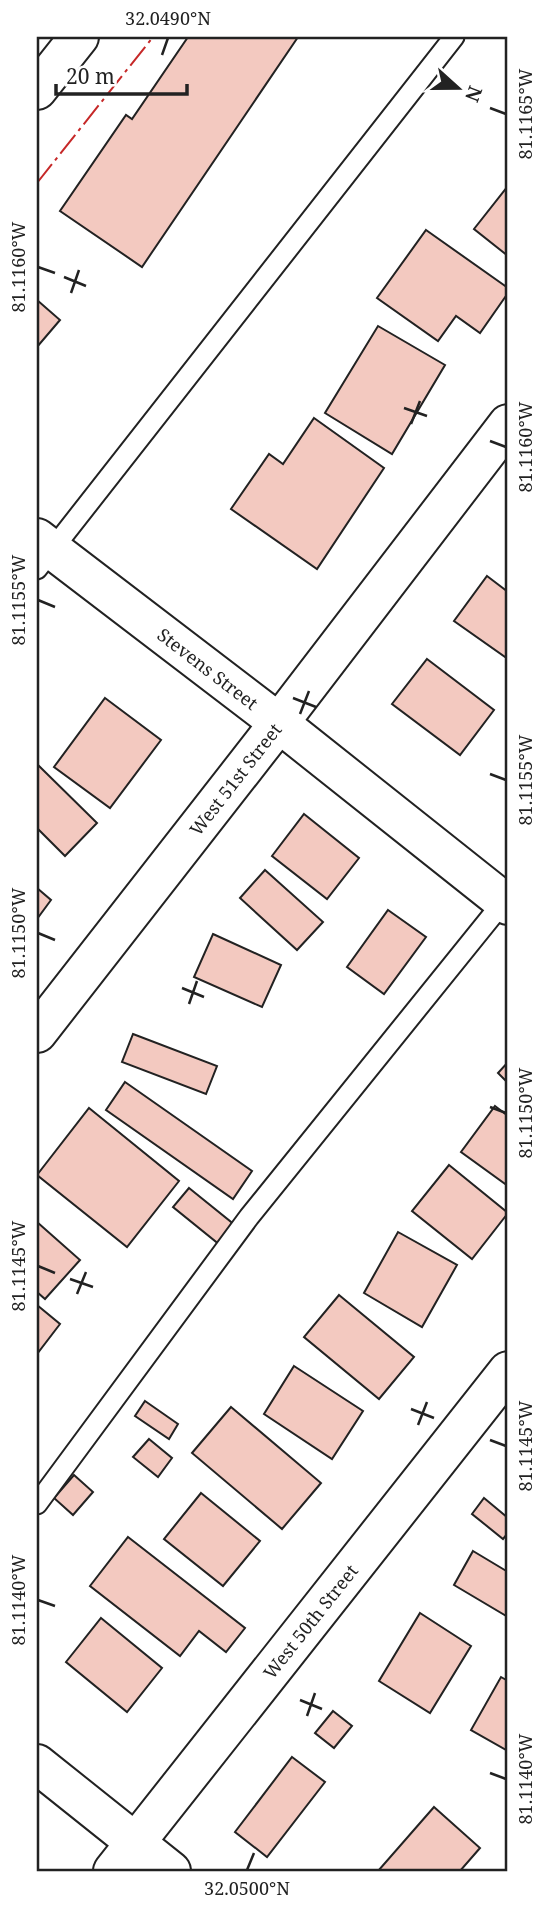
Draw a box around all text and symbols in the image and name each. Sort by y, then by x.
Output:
text: 32.0490°N [125,6,211,30]
scale bar [56,52,187,96]
north arrow [422,52,492,122]
text: 20 m [66,62,115,90]
text: 81.1165°W [513,68,537,159]
text: N [459,82,489,106]
text: 81.1160°W [6,221,30,312]
text: 81.1160°W [513,401,537,492]
text: 81.1155°W [6,554,30,645]
street label: Stevens Street [153,622,263,715]
street label: West 51st Street [184,718,286,840]
text: 81.1155°W [513,734,537,825]
text: 81.1150°W [6,887,30,978]
text: 81.1150°W [513,1067,537,1158]
text: 81.1145°W [6,1220,30,1311]
text: 81.1145°W [513,1400,537,1491]
text: 81.1140°W [6,1554,30,1645]
street label: West 50th Street [257,1559,363,1684]
text: 81.1140°W [513,1733,537,1824]
text: 32.0500°N [204,1876,290,1900]

